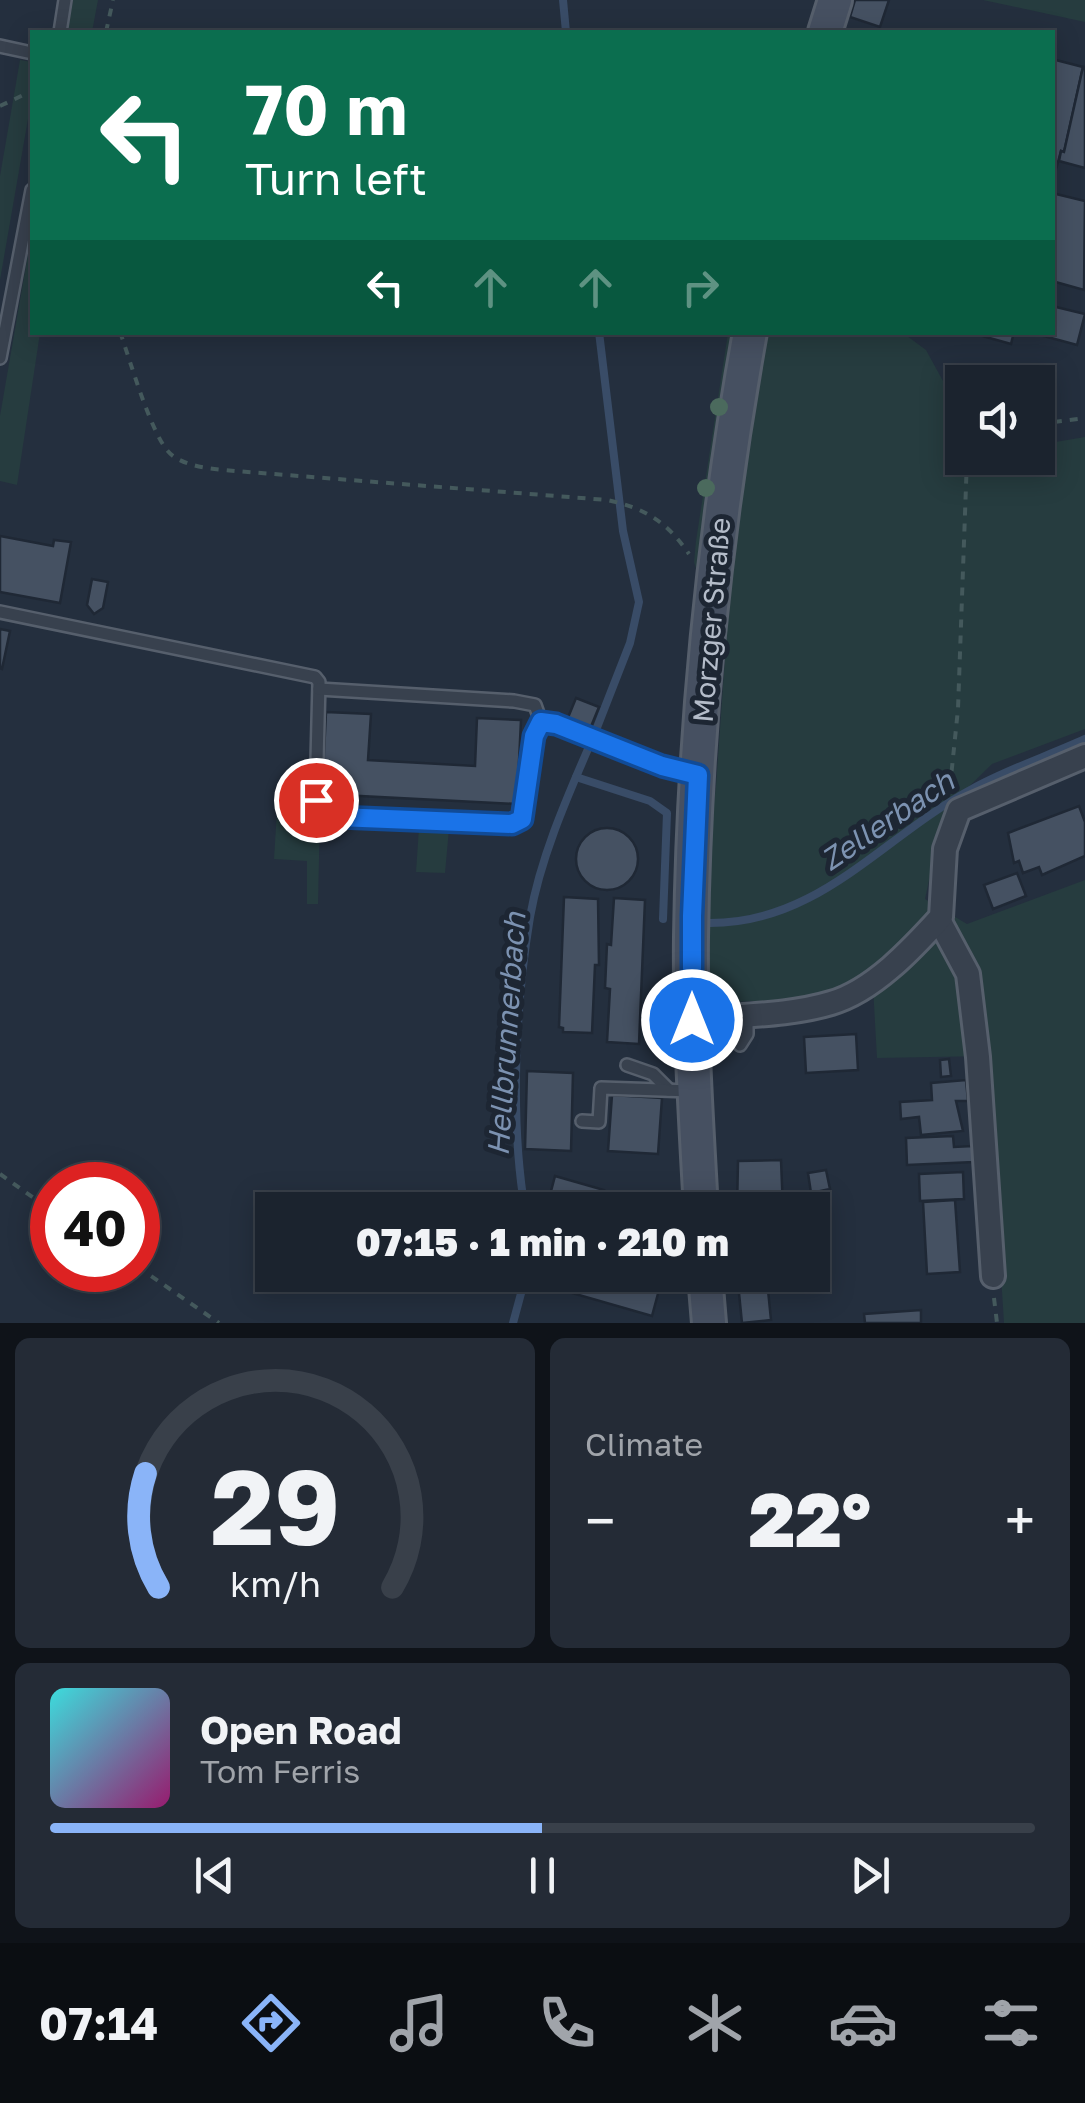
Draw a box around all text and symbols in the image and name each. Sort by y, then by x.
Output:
text: 70 m [245,66,407,150]
icon: left [80,70,210,200]
text: Turn left [245,151,427,205]
icon: left [358,260,413,315]
icon: ahead [463,260,518,315]
icon: ahead [568,260,623,315]
icon: right [673,260,728,315]
map controls [945,365,1055,475]
button: sound [945,365,1055,475]
street label: Morzger Straße [686,516,736,724]
pin [274,758,359,843]
water label: Zellerbach [814,761,962,878]
icon: arrive [289,773,344,828]
water label: Hellbrunnerbach [480,910,533,1157]
position arrow [640,968,744,1072]
speed limit sign: 40 [30,1162,160,1292]
text: 07:15 · 1 min · 210 m [356,1219,729,1264]
text: Climate [585,1425,703,1463]
text: 29 [210,1443,340,1568]
text: 22° [749,1473,871,1564]
text: − [585,1487,615,1553]
text: + [1005,1487,1035,1553]
text: km/h [230,1562,320,1605]
text: Open Road [200,1707,402,1752]
text: Tom Ferris [200,1752,360,1790]
icon: previous [187,1848,242,1903]
icon: pause [515,1848,570,1903]
icon: next [843,1848,898,1903]
icon: directions [236,1988,306,2058]
icon: music [384,1988,454,2058]
icon: phone [532,1988,602,2058]
icon: climate [680,1988,750,2058]
icon: car [828,1988,898,2058]
icon: filters [976,1988,1046,2058]
text: 07:14 [39,1996,158,2050]

